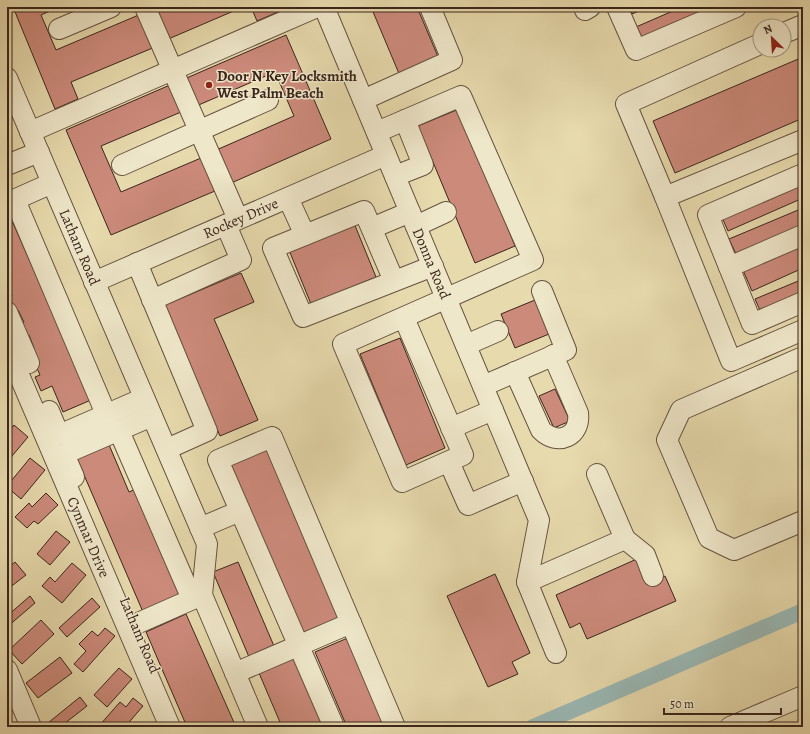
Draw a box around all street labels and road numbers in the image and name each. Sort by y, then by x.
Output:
street label: Rockey Drive [200,193,282,243]
street label: Latham Road [54,206,105,289]
street label: Donna Road [408,225,456,303]
street label: Cynmar Drive [62,494,115,581]
street label: Latham Road [115,594,165,677]

